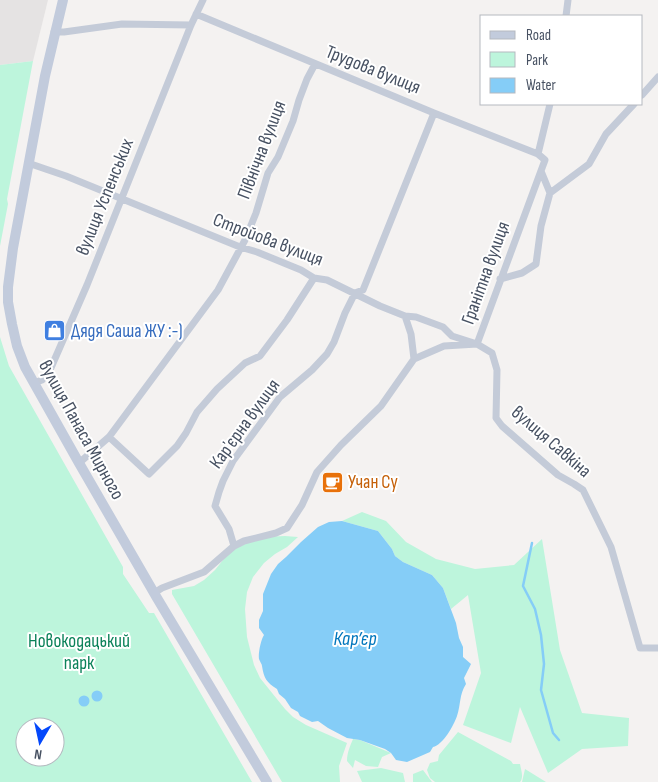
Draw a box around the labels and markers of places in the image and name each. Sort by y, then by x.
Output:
shop icon: Дядя Саша ЖУ :-) [43,319,67,343]
place label: Дядя Саша ЖУ :-) [71,320,183,343]
cafe icon: Учан Су [320,470,344,494]
place label: Учан Су [348,471,399,494]

